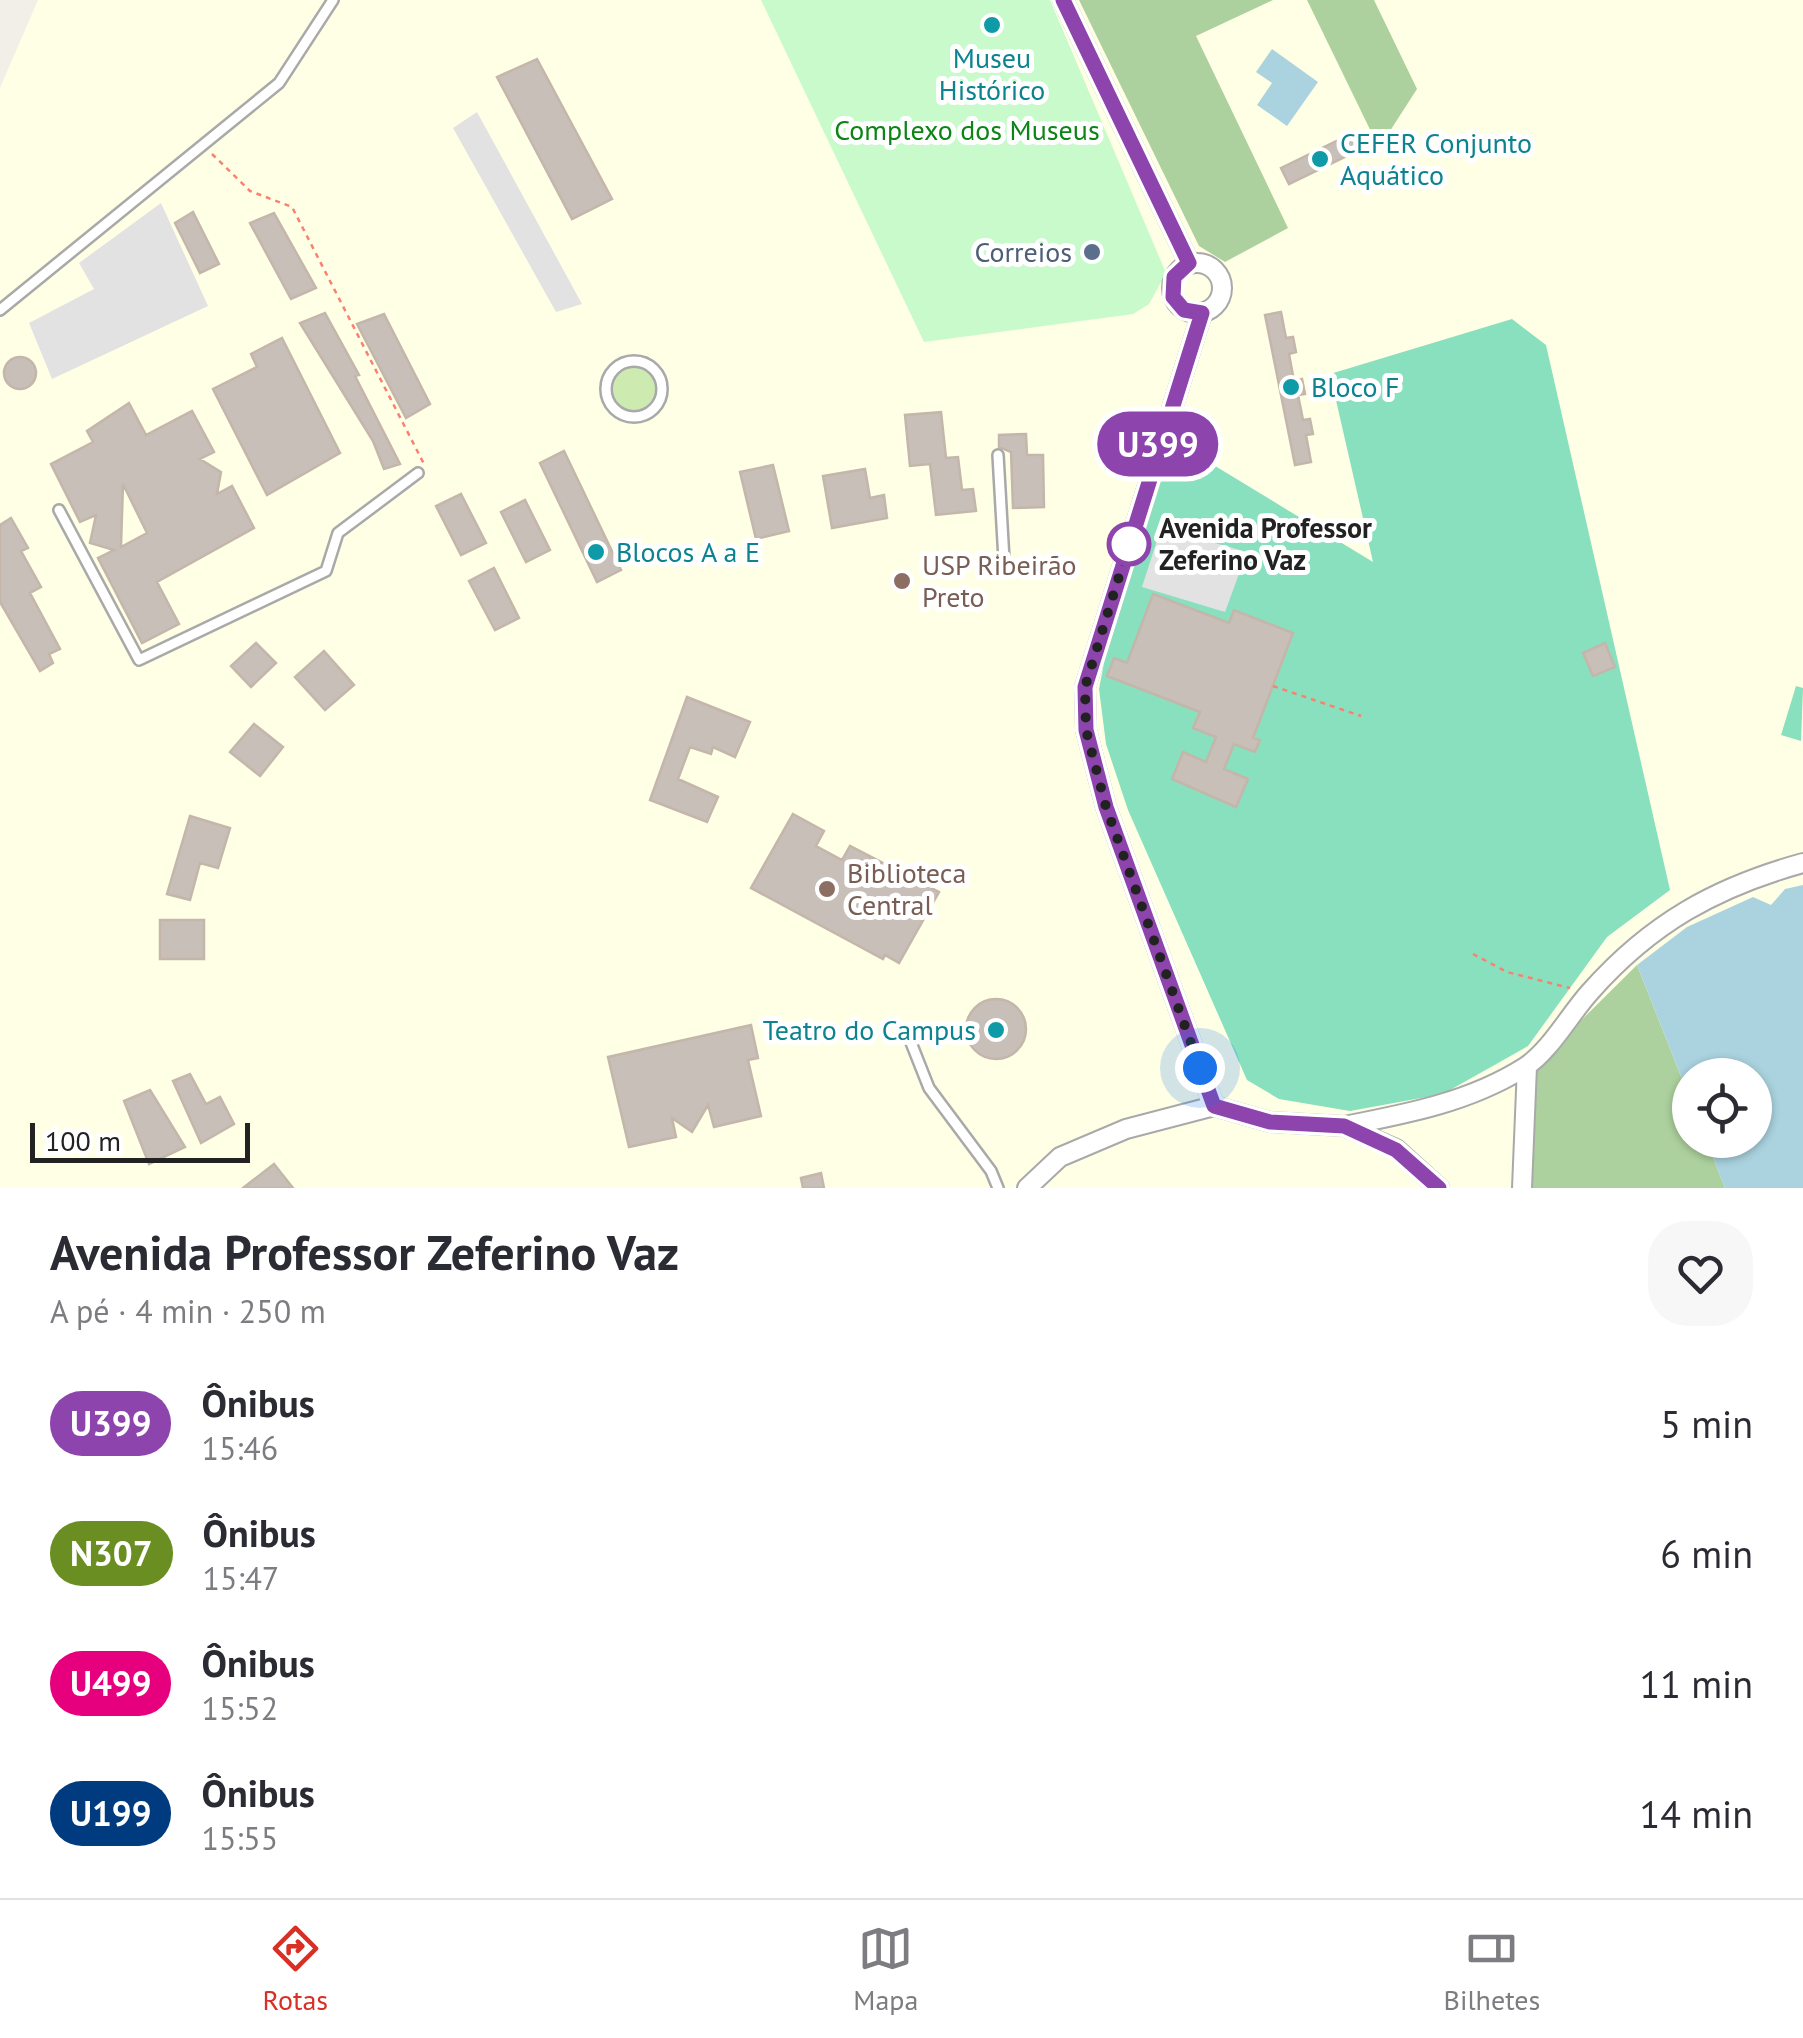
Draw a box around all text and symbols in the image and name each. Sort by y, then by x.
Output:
marker: Museu Histórico [981,14,1003,36]
place label: Museu Histórico [939,39,1045,108]
park label: Complexo dos Museus [834,111,1100,148]
place label: CEFER Conjunto Aquático [1340,124,1532,193]
marker: CEFER Conjunto Aquático [1309,148,1331,170]
place label: Correios [974,233,1072,270]
marker: Correios [1081,241,1103,263]
place label: Bloco F [1311,368,1399,405]
marker: Bloco F [1280,376,1302,398]
line badge: U399 [1088,412,1228,476]
text: U399 [1117,421,1199,467]
place label: Avenida Professor Zeferino Vaz [1159,509,1372,578]
marker: Avenida Professor Zeferino Vaz [1108,523,1150,565]
place label: Blocos A a E [616,533,760,570]
marker: Blocos A a E [585,541,607,563]
place label: USP Ribeirão Preto [922,546,1077,615]
marker: USP Ribeirão Preto [891,570,913,592]
place label: Biblioteca Central [847,854,966,923]
marker: Biblioteca Central [816,878,838,900]
place label: Teatro do Campus [763,1011,976,1048]
marker: Teatro do Campus [985,1019,1007,1041]
your location [1175,1043,1225,1093]
map controls [1672,1058,1772,1158]
button: locate [1672,1058,1772,1158]
scale bar [30,1118,250,1162]
text: 100 m [45,1122,121,1159]
text: Avenida Professor Zeferino Vaz [50,1221,679,1283]
button: heart [1648,1221,1753,1326]
text: A pé · 4 min · 250 m [50,1290,326,1332]
text: Ônibus [201,1378,315,1427]
text: 5 min [1660,1399,1753,1448]
text: U399 [70,1400,151,1446]
text: 15:46 [201,1427,278,1469]
text: Ônibus [203,1508,316,1557]
text: 6 min [1660,1529,1753,1578]
text: N307 [70,1530,153,1576]
text: 15:47 [203,1557,279,1599]
text: Ônibus [201,1638,315,1687]
text: 11 min [1640,1659,1753,1708]
text: U499 [70,1660,151,1706]
text: 15:52 [201,1687,278,1729]
text: Ônibus [201,1768,315,1817]
text: 14 min [1640,1789,1753,1838]
text: U199 [70,1790,151,1836]
text: 15:55 [201,1817,278,1859]
tab: Rotas [263,1921,328,2018]
tab: Mapa [853,1921,918,2018]
tab: Bilhetes [1444,1921,1540,2018]

